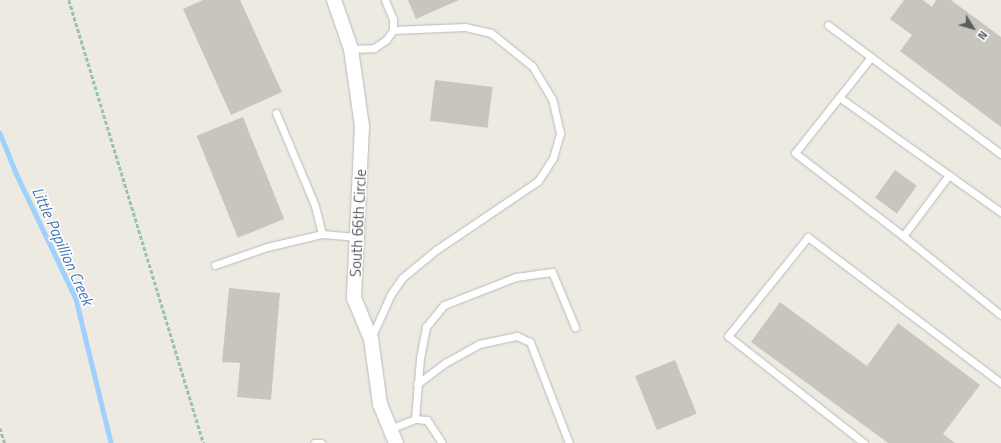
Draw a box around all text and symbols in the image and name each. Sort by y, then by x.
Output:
north arrow [953,8,993,48]
text: N [974,27,991,43]
street label: South 66th Circle [346,169,370,277]
water label: Little Papillion Creek [28,184,98,308]

